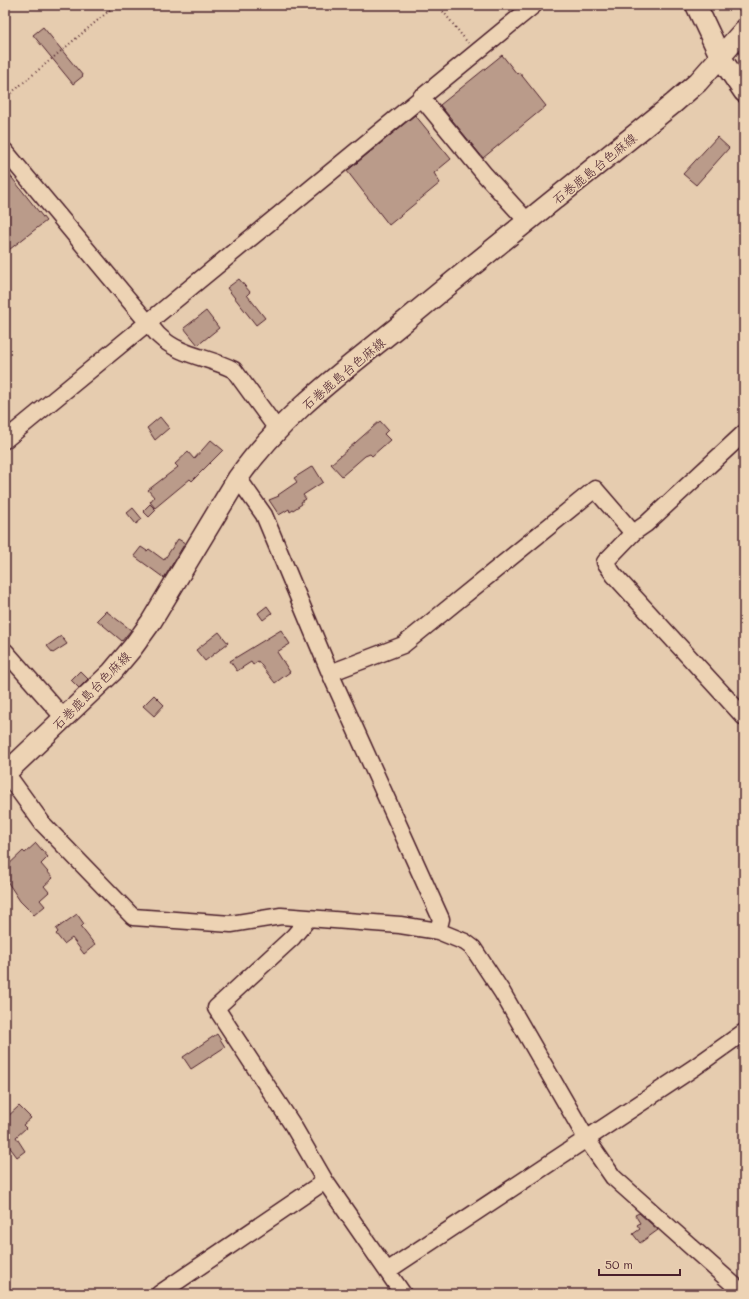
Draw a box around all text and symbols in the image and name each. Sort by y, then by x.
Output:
street label: 石巻鹿島台色麻線 [548,128,641,207]
street label: 石巻鹿島台色麻線 [298,332,389,413]
street label: 石巻鹿島台色麻線 [48,647,134,733]
scale bar [599,1251,680,1277]
text: 50 m [605,1256,633,1272]

